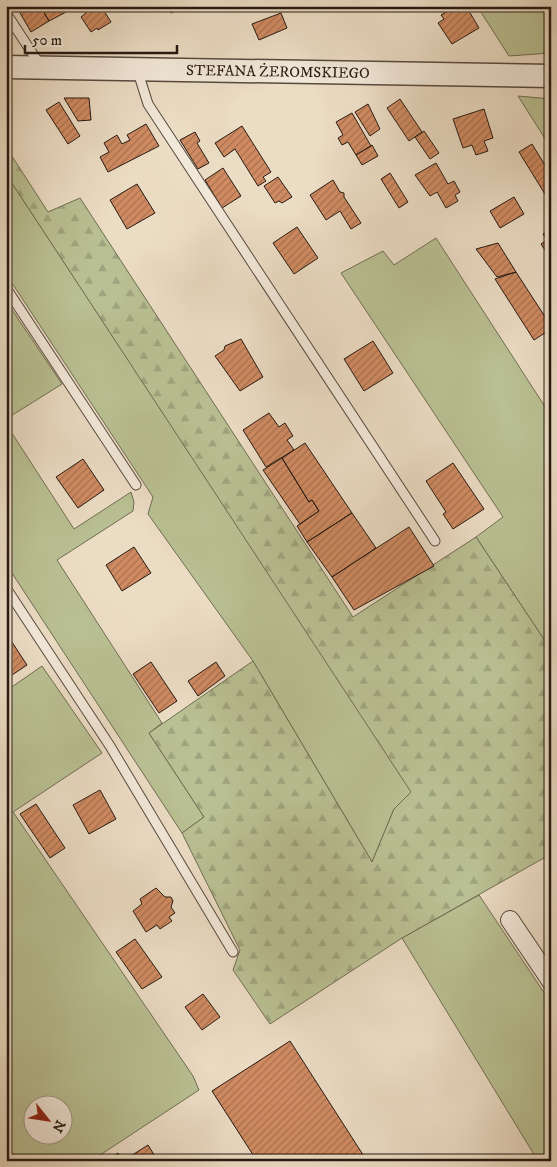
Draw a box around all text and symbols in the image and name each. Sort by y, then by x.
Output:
scale bar [25,22,178,54]
text: 50 m [32,31,62,50]
street label: STEFANA ŻEROMSKIEGO [186,61,370,83]
north arrow [22,1094,72,1144]
text: N [47,1117,69,1136]

